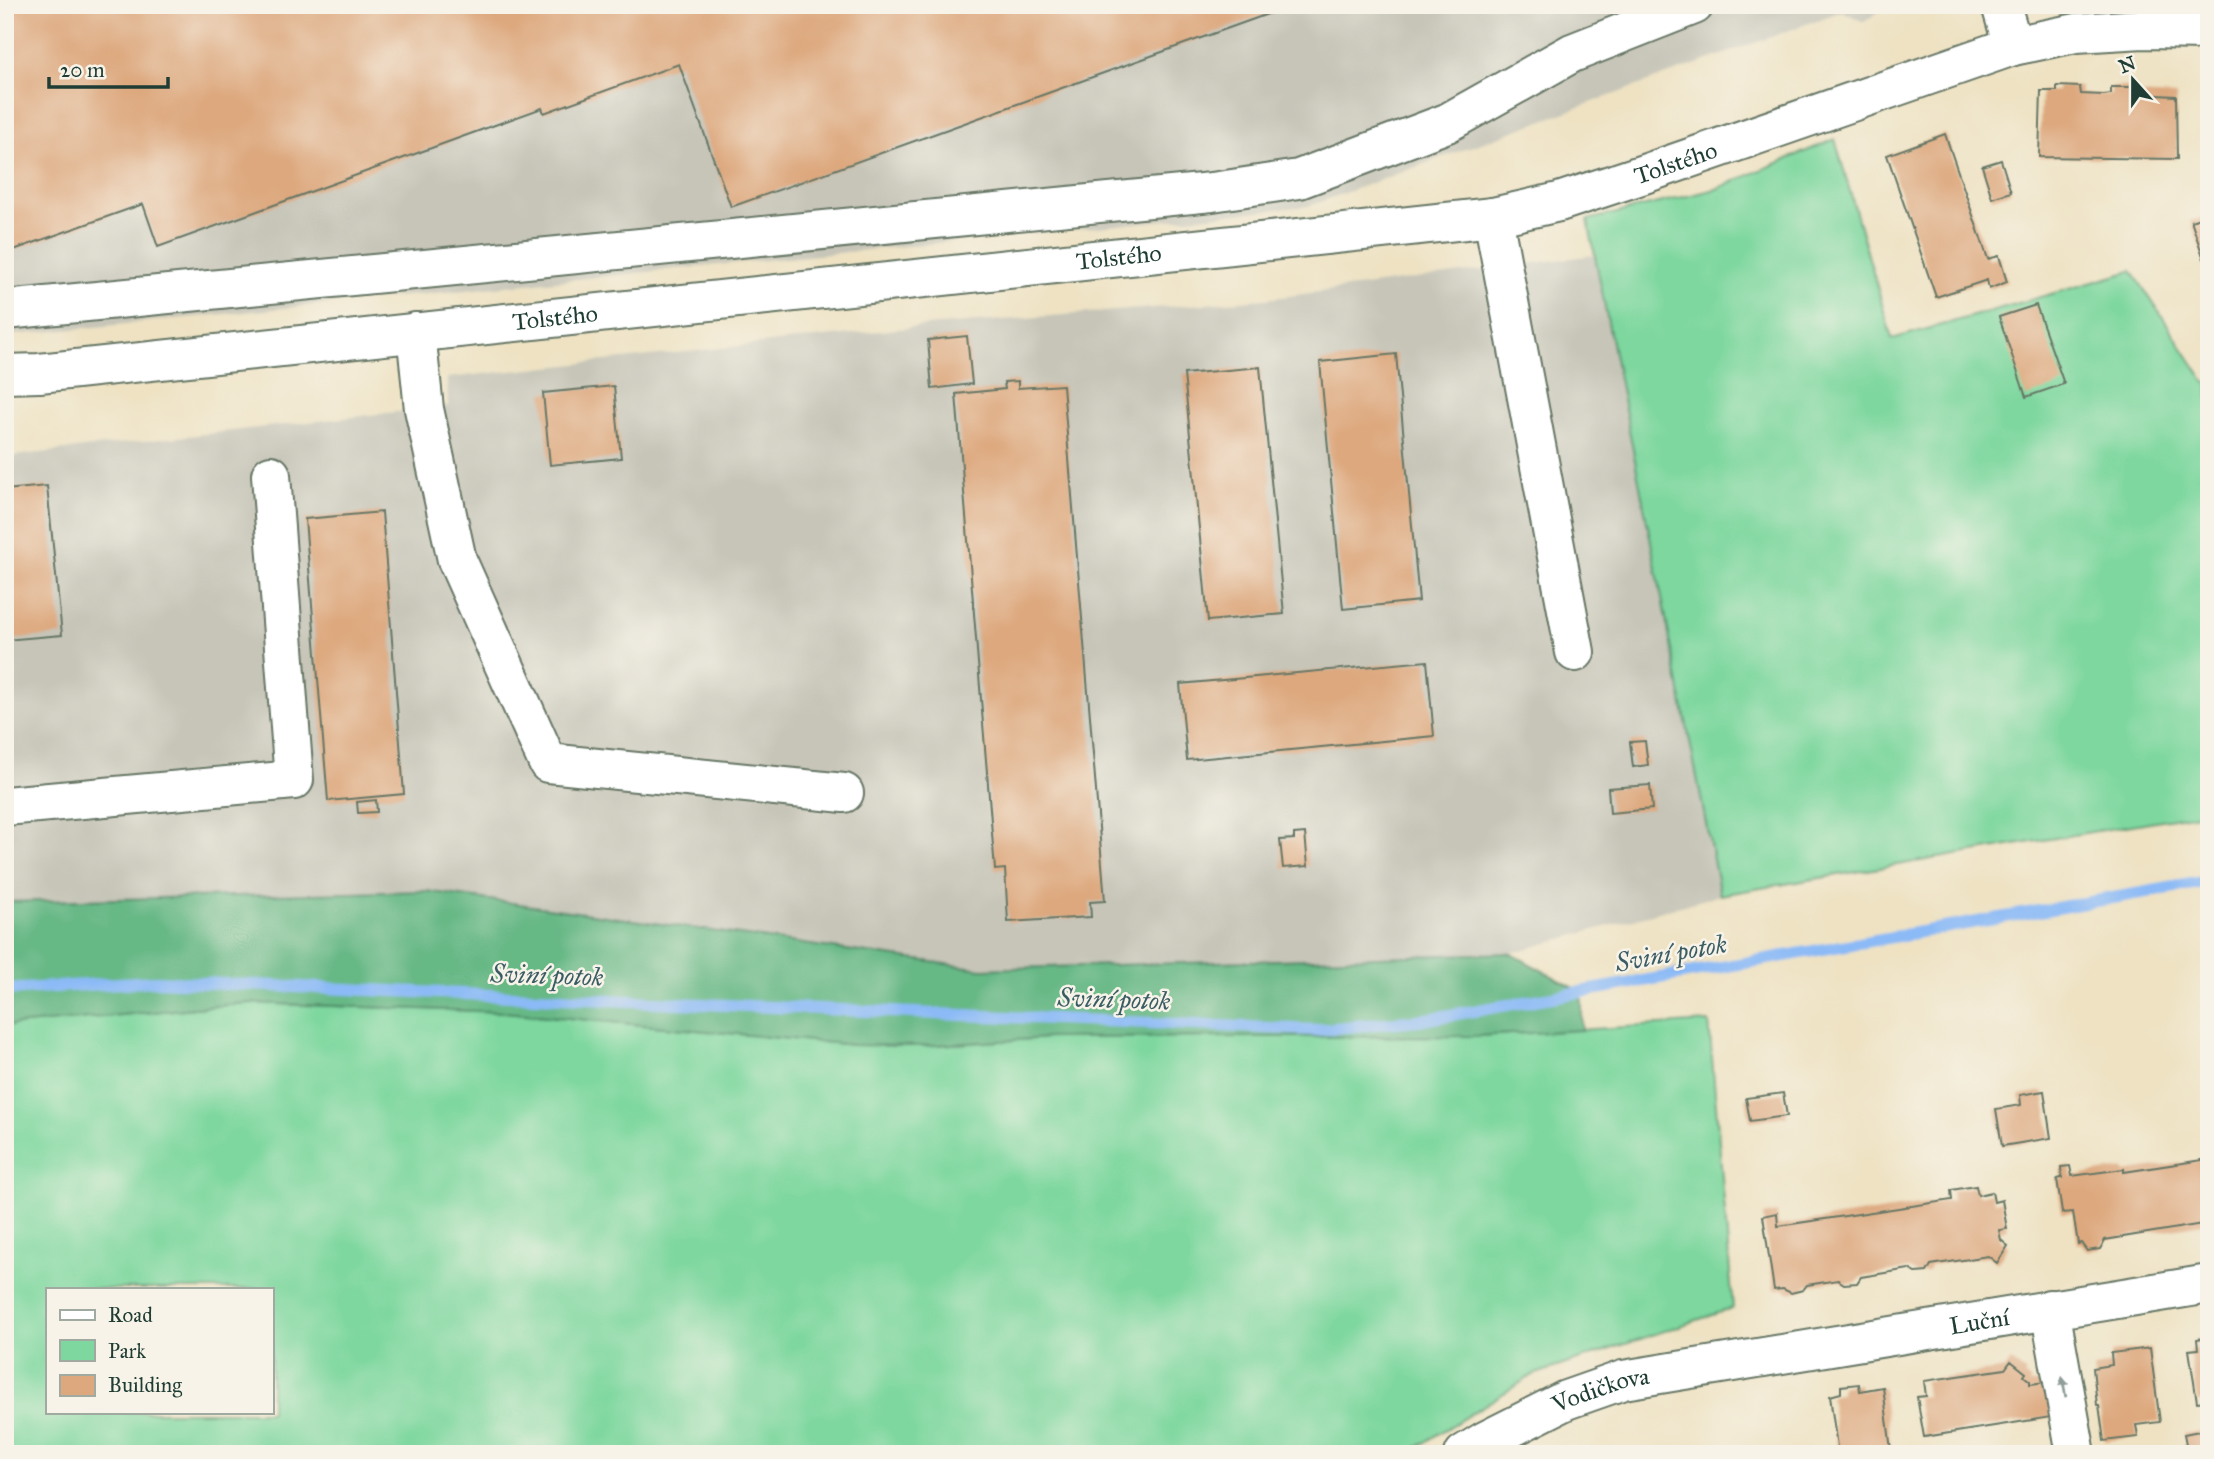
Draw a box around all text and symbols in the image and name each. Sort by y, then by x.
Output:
scale bar [49,46,168,90]
north arrow [2098,46,2168,116]
text: N [2115,51,2139,78]
text: 20 m [60,57,105,83]
street label: Tolstého [1630,135,1721,191]
street label: Tolstého [1074,238,1163,277]
street label: Tolstého [511,298,599,337]
water label: Sviní potok [1612,927,1730,980]
water label: Sviní potok [489,957,604,994]
water label: Sviní potok [1056,981,1171,1018]
legend [46,1288,273,1414]
text: Road [108,1302,153,1328]
street label: Luční [1947,1302,2013,1341]
text: Park [108,1338,146,1364]
street label: Vodičkova [1546,1361,1652,1420]
text: Building [108,1372,182,1398]
one-way arrow [2058,1376,2069,1398]

